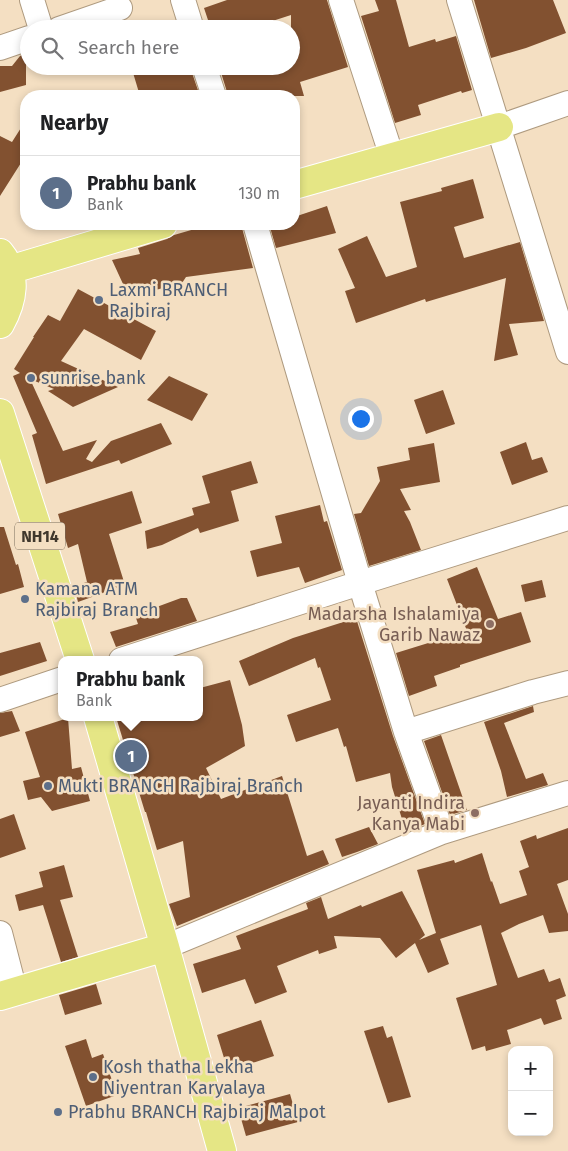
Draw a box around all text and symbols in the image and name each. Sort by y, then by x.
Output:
search box [20,20,300,75]
icon: search [38,34,66,62]
text: Search here [78,36,179,59]
text: Nearby [40,110,108,136]
text: Prabhu bank [87,172,196,195]
text: 1 [52,184,60,203]
text: 130 m [238,184,280,203]
text: Bank [87,195,123,214]
place label: Laxmi BRANCH Rajbiraj [109,279,228,322]
marker: Laxmi BRANCH Rajbiraj [93,294,105,306]
place label: sunrise bank [41,367,146,389]
marker: sunrise bank [25,372,37,384]
your location [348,406,374,432]
road number: NH14 [15,522,65,550]
place label: Kamana ATM Rajbiraj Branch [35,578,159,621]
marker: Kamana ATM Rajbiraj Branch [19,593,31,605]
place label: Madarsha Ishalamiya Garib Nawaz [308,603,480,646]
marker: Madarsha Ishalamiya Garib Nawaz [484,618,496,630]
popup [58,656,203,721]
text: Prabhu bank [76,668,185,691]
text: Bank [76,691,112,710]
pin: 1 [115,737,147,775]
place label: Mukti BRANCH Rajbiraj Branch [58,775,303,797]
marker: Mukti BRANCH Rajbiraj Branch [42,780,54,792]
place label: Jayanti Indira Kanya Mabi [357,792,465,835]
marker: Jayanti Indira Kanya Mabi [469,807,481,819]
map controls [508,1046,553,1136]
button: + [508,1046,553,1091]
place label: Kosh thatha Lekha Niyentran Karyalaya [103,1056,266,1099]
marker: Kosh thatha Lekha Niyentran Karyalaya [87,1071,99,1083]
button: − [508,1091,553,1136]
place label: Prabhu BRANCH Rajbiraj Malpot [68,1101,326,1123]
marker: Prabhu BRANCH Rajbiraj Malpot [52,1106,64,1118]

